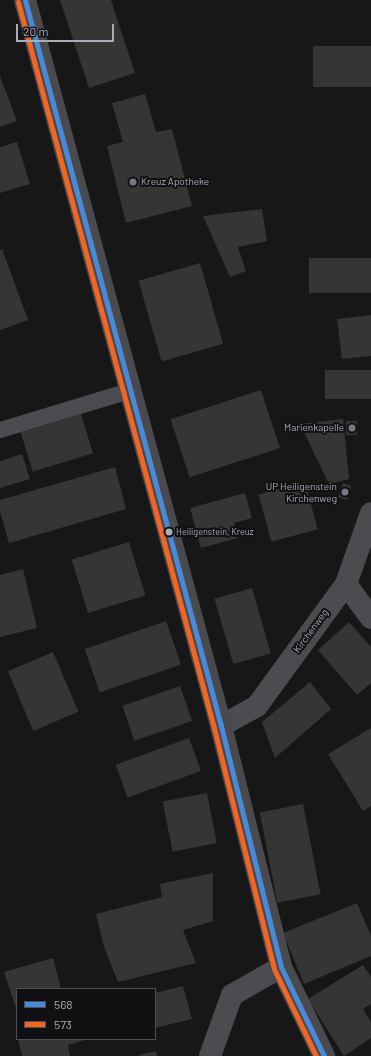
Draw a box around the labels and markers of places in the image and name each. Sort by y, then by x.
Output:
place label: Kreuz Apotheke [141,176,209,188]
marker: Kreuz Apotheke [128,177,138,187]
place label: Marienkapelle [284,422,344,434]
marker: Marienkapelle [347,423,357,433]
place label: UP Heiligenstein Kirchenweg [266,480,337,504]
marker: UP Heiligenstein Kirchenweg [340,487,350,497]
marker: Heiligenstein, Kreuz [164,527,174,537]
place label: Heiligenstein, Kreuz [176,527,254,537]

